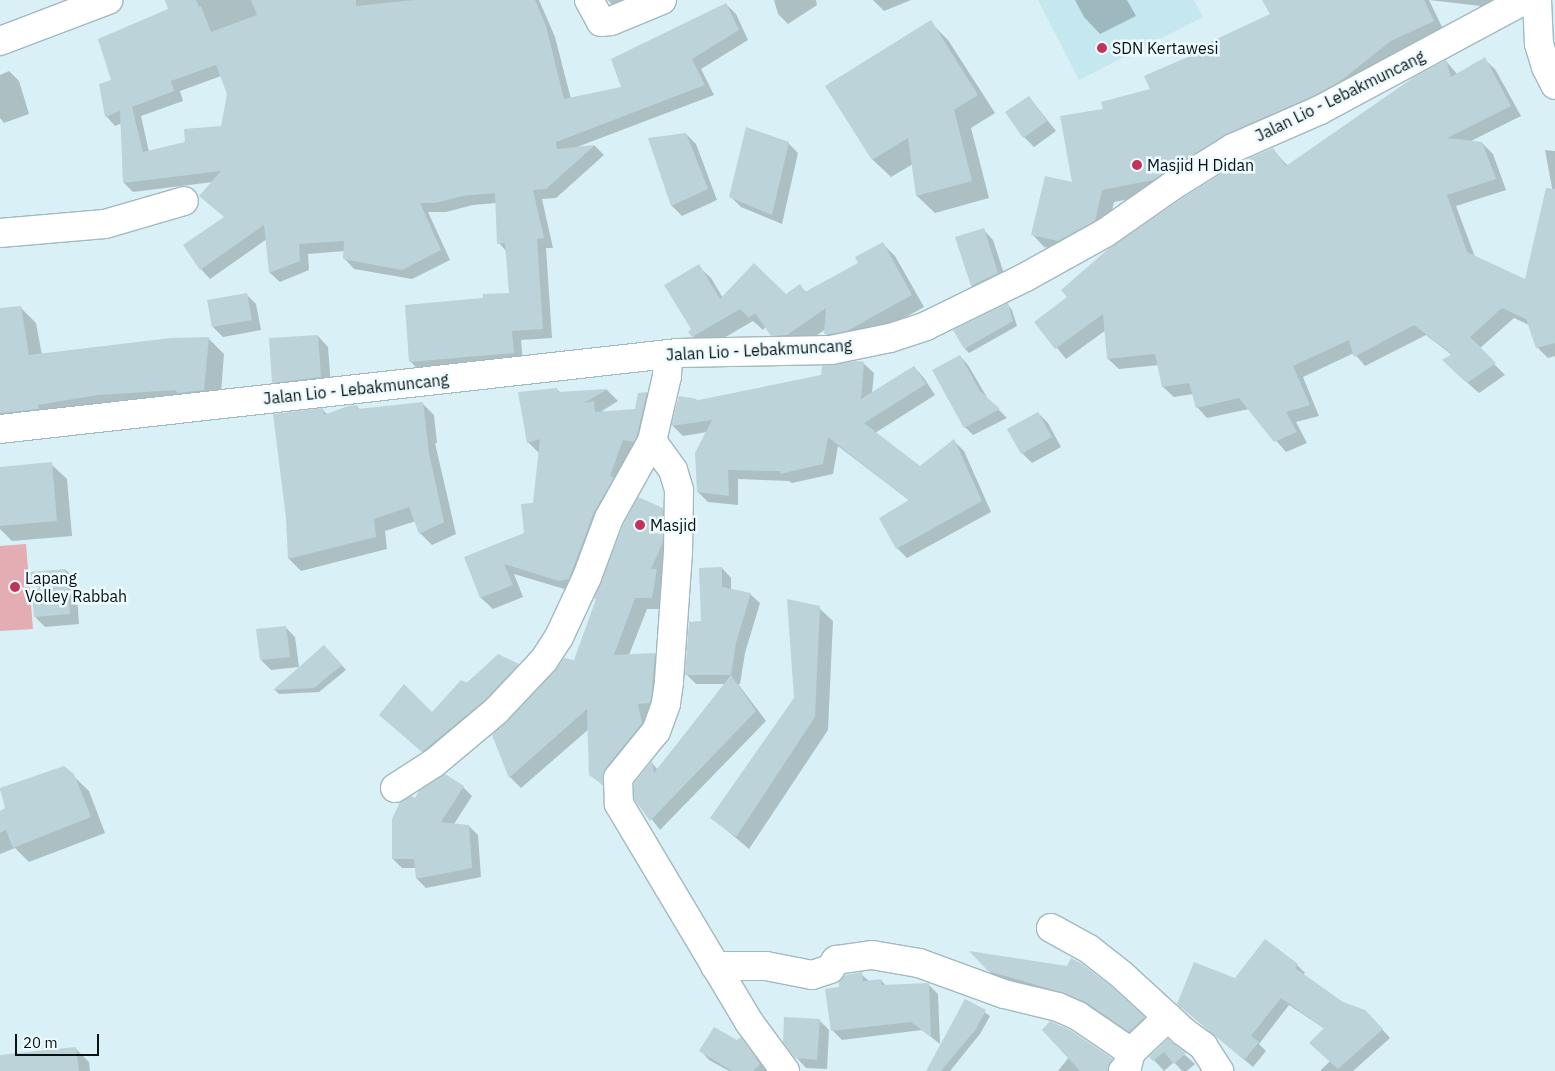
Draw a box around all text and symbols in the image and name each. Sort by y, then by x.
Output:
place label: SDN Kertawesi [1112,38,1218,58]
marker: SDN Kertawesi [1096,42,1108,54]
street label: Jalan Lio - Lebakmuncang [1252,46,1428,146]
place label: Masjid H Didan [1147,155,1254,175]
marker: Masjid H Didan [1131,159,1143,171]
street label: Jalan Lio - Lebakmuncang [665,336,853,364]
street label: Jalan Lio - Lebakmuncang [262,370,450,408]
place label: Masjid [650,515,697,535]
marker: Masjid [634,519,646,531]
place label: Lapang Volley Rabbah [25,568,127,606]
marker: Lapang Volley Rabbah [9,581,21,593]
scale bar [18,1024,101,1056]
text: 20 m [23,1033,58,1052]

